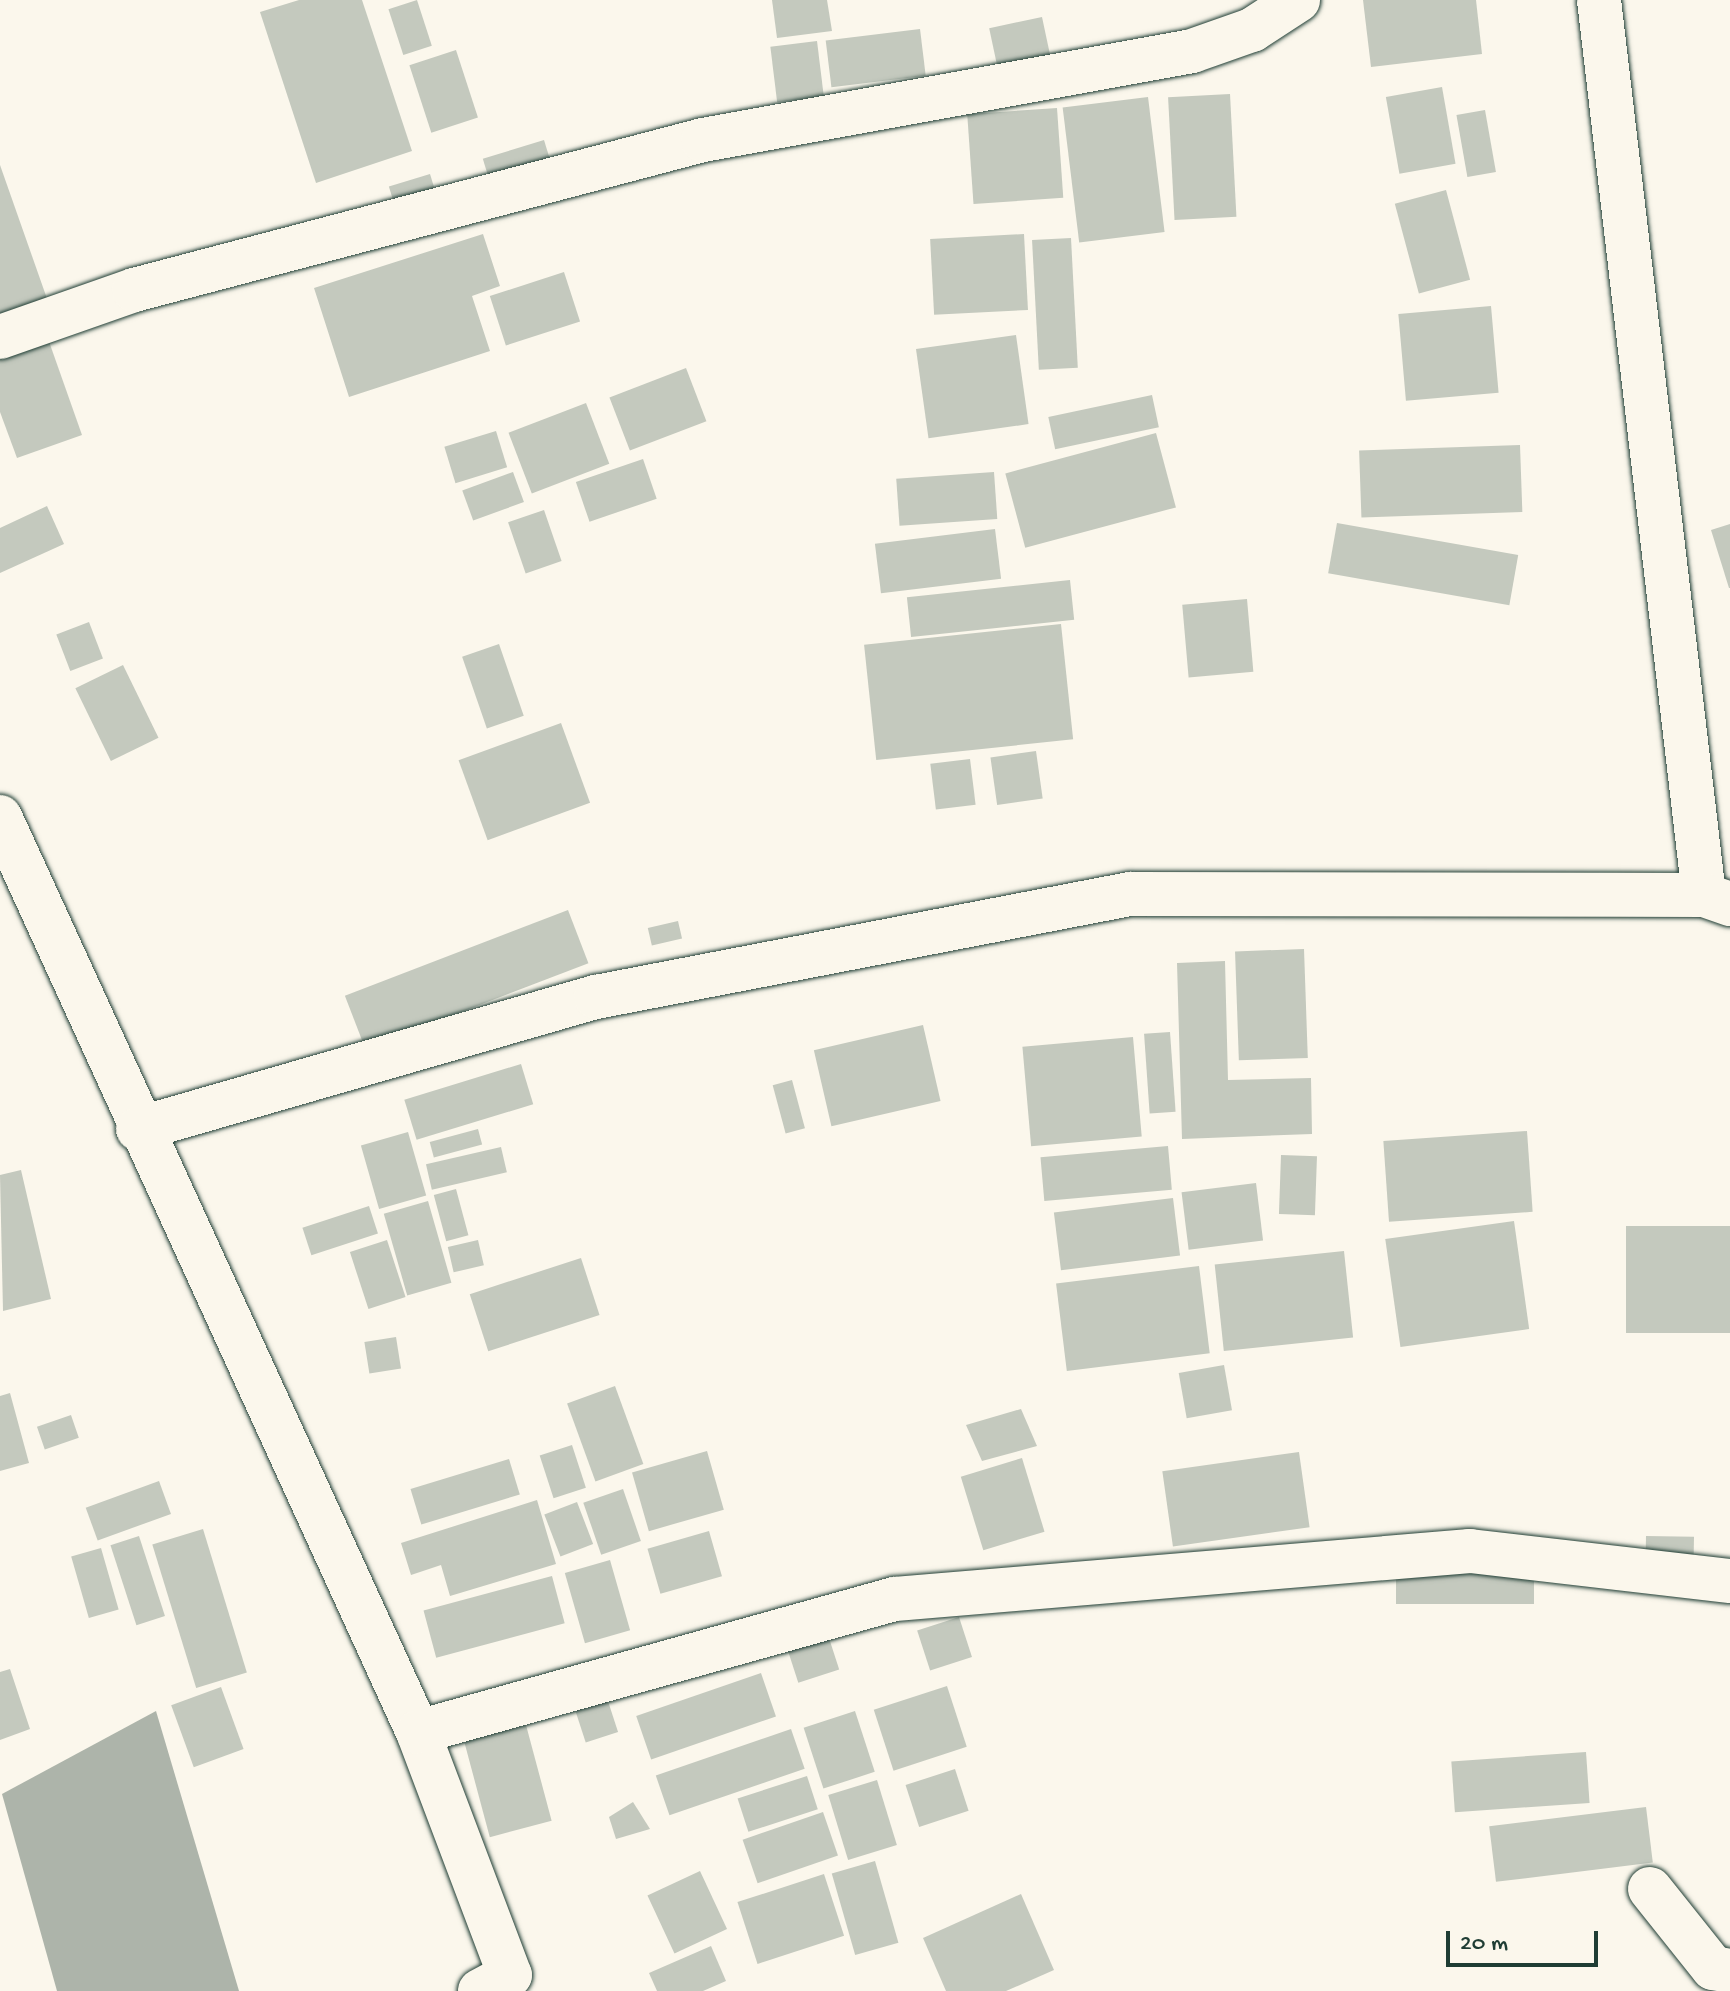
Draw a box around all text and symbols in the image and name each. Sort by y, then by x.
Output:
scale bar [1450,1915,1602,1965]
text: 20 m [1460,1930,1508,1959]

